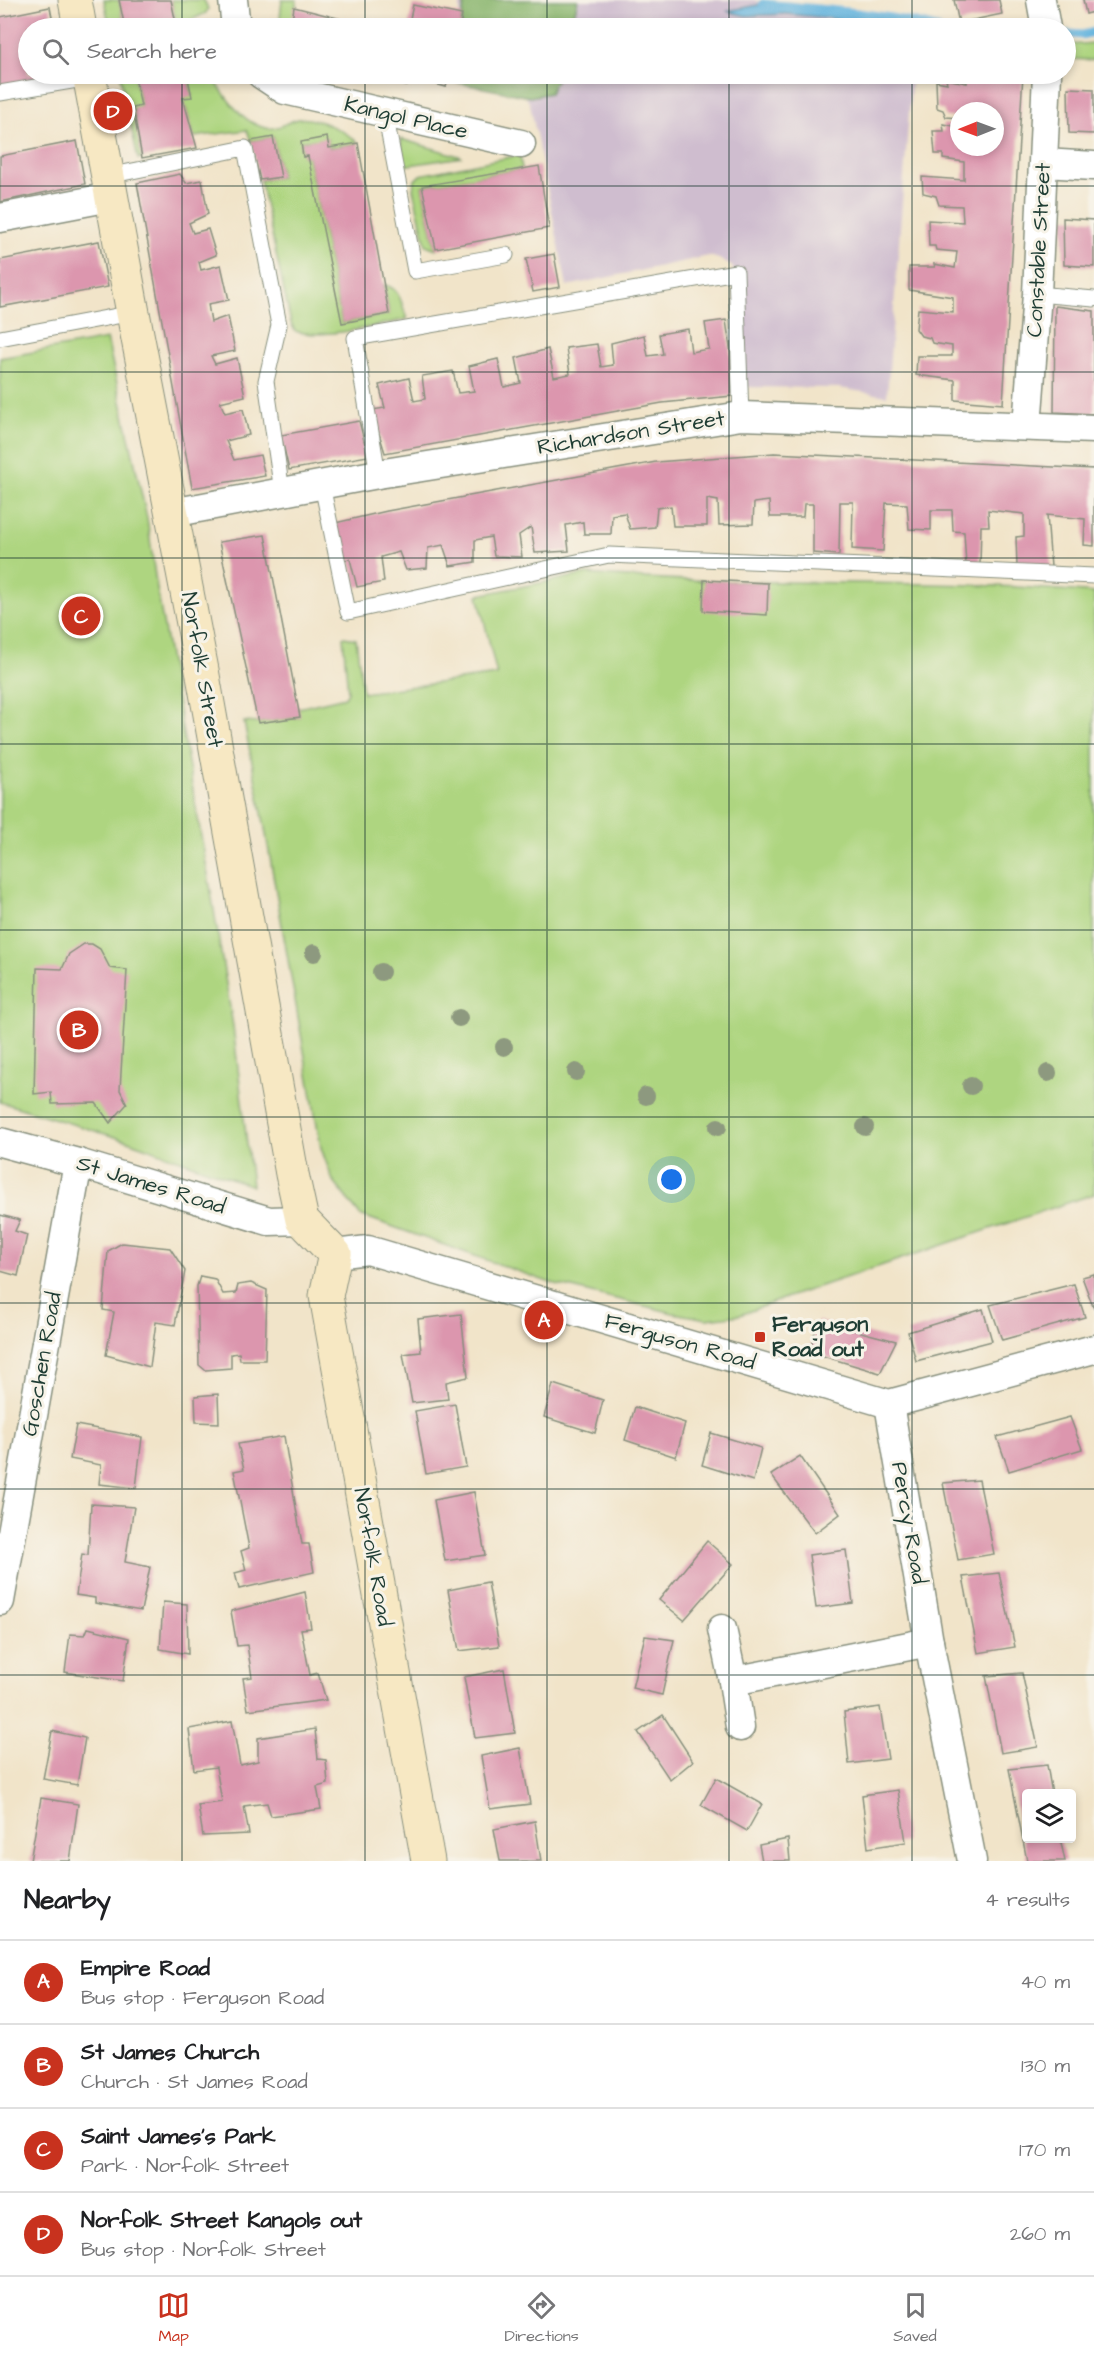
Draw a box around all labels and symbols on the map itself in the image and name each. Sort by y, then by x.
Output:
pin: D [94,88,132,134]
street label: Kangol Place [341,89,471,148]
north arrow [950,102,1004,156]
street label: Constable Street [1019,162,1059,338]
street label: Richardson Street [535,403,727,463]
street label: Norfolk Street [173,590,231,750]
pin: C [62,594,100,638]
pin: B [60,1008,98,1052]
street label: St James Road [73,1148,229,1222]
your location [657,1165,686,1194]
street label: Goschen Road [14,1290,70,1438]
pin: A [524,1298,564,1342]
street label: Ferguson Road [601,1306,759,1379]
place label: Ferguson Road out [772,1309,868,1365]
marker: Ferguson Road out [753,1330,767,1344]
street label: Percy Road [882,1460,935,1587]
street label: Norfolk Road [346,1485,400,1629]

